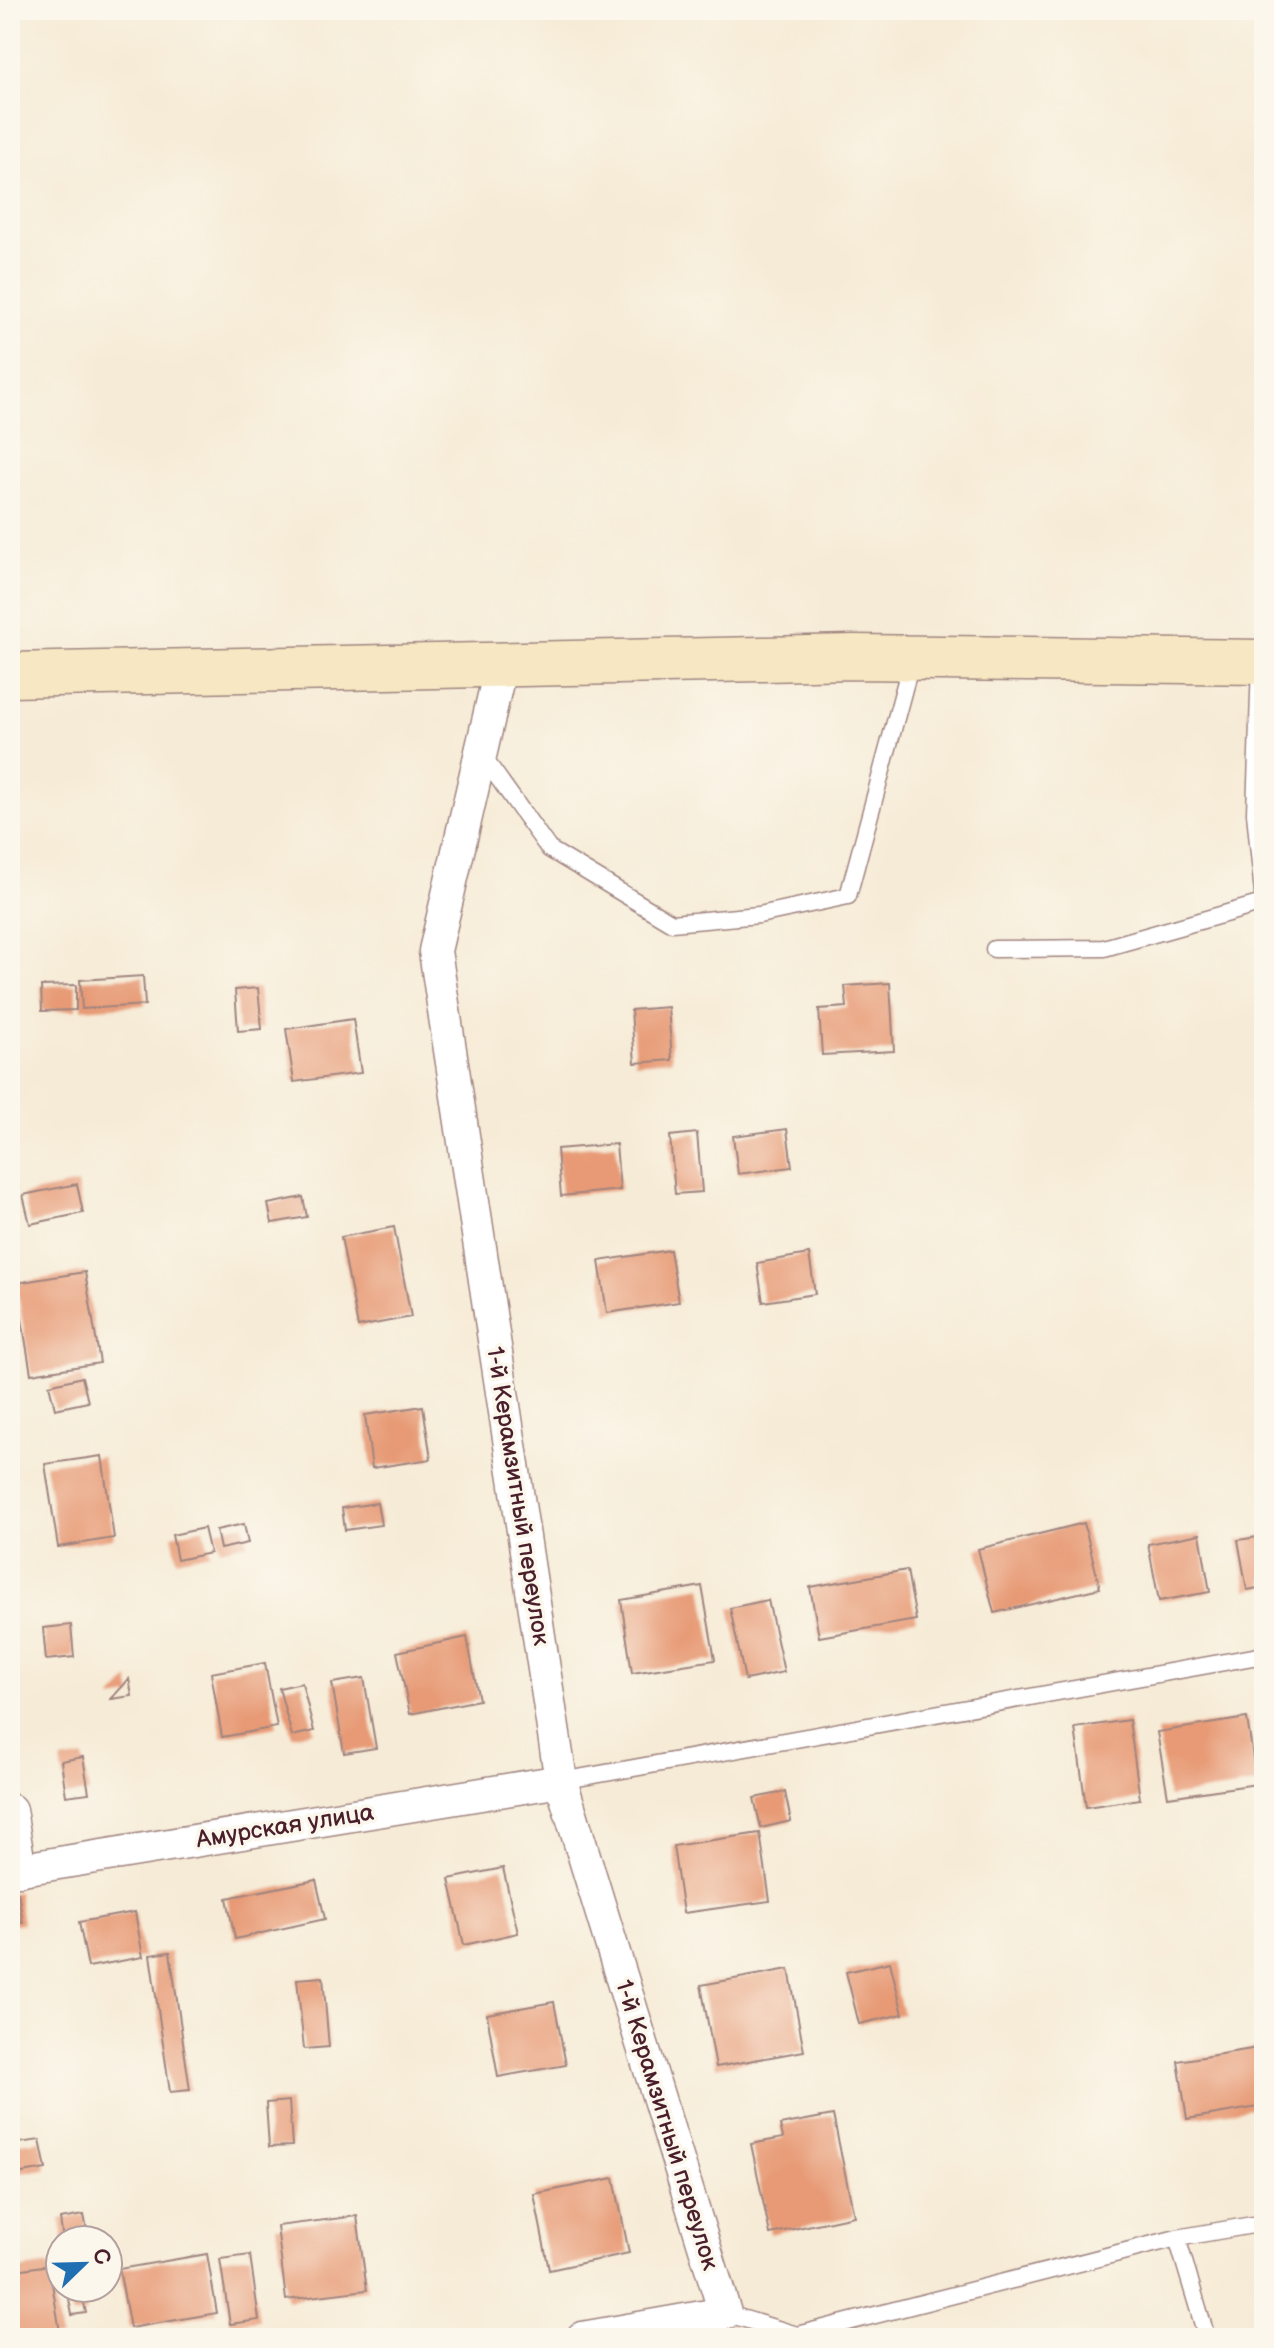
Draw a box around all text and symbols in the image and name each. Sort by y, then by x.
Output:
street label: 1-й Керамзитный переулок [480,1345,556,1648]
street label: Амурская улица [193,1798,376,1855]
street label: 1-й Керамзитный переулок [609,1976,725,2274]
north arrow [44,2224,124,2304]
text: С [86,2244,116,2269]

